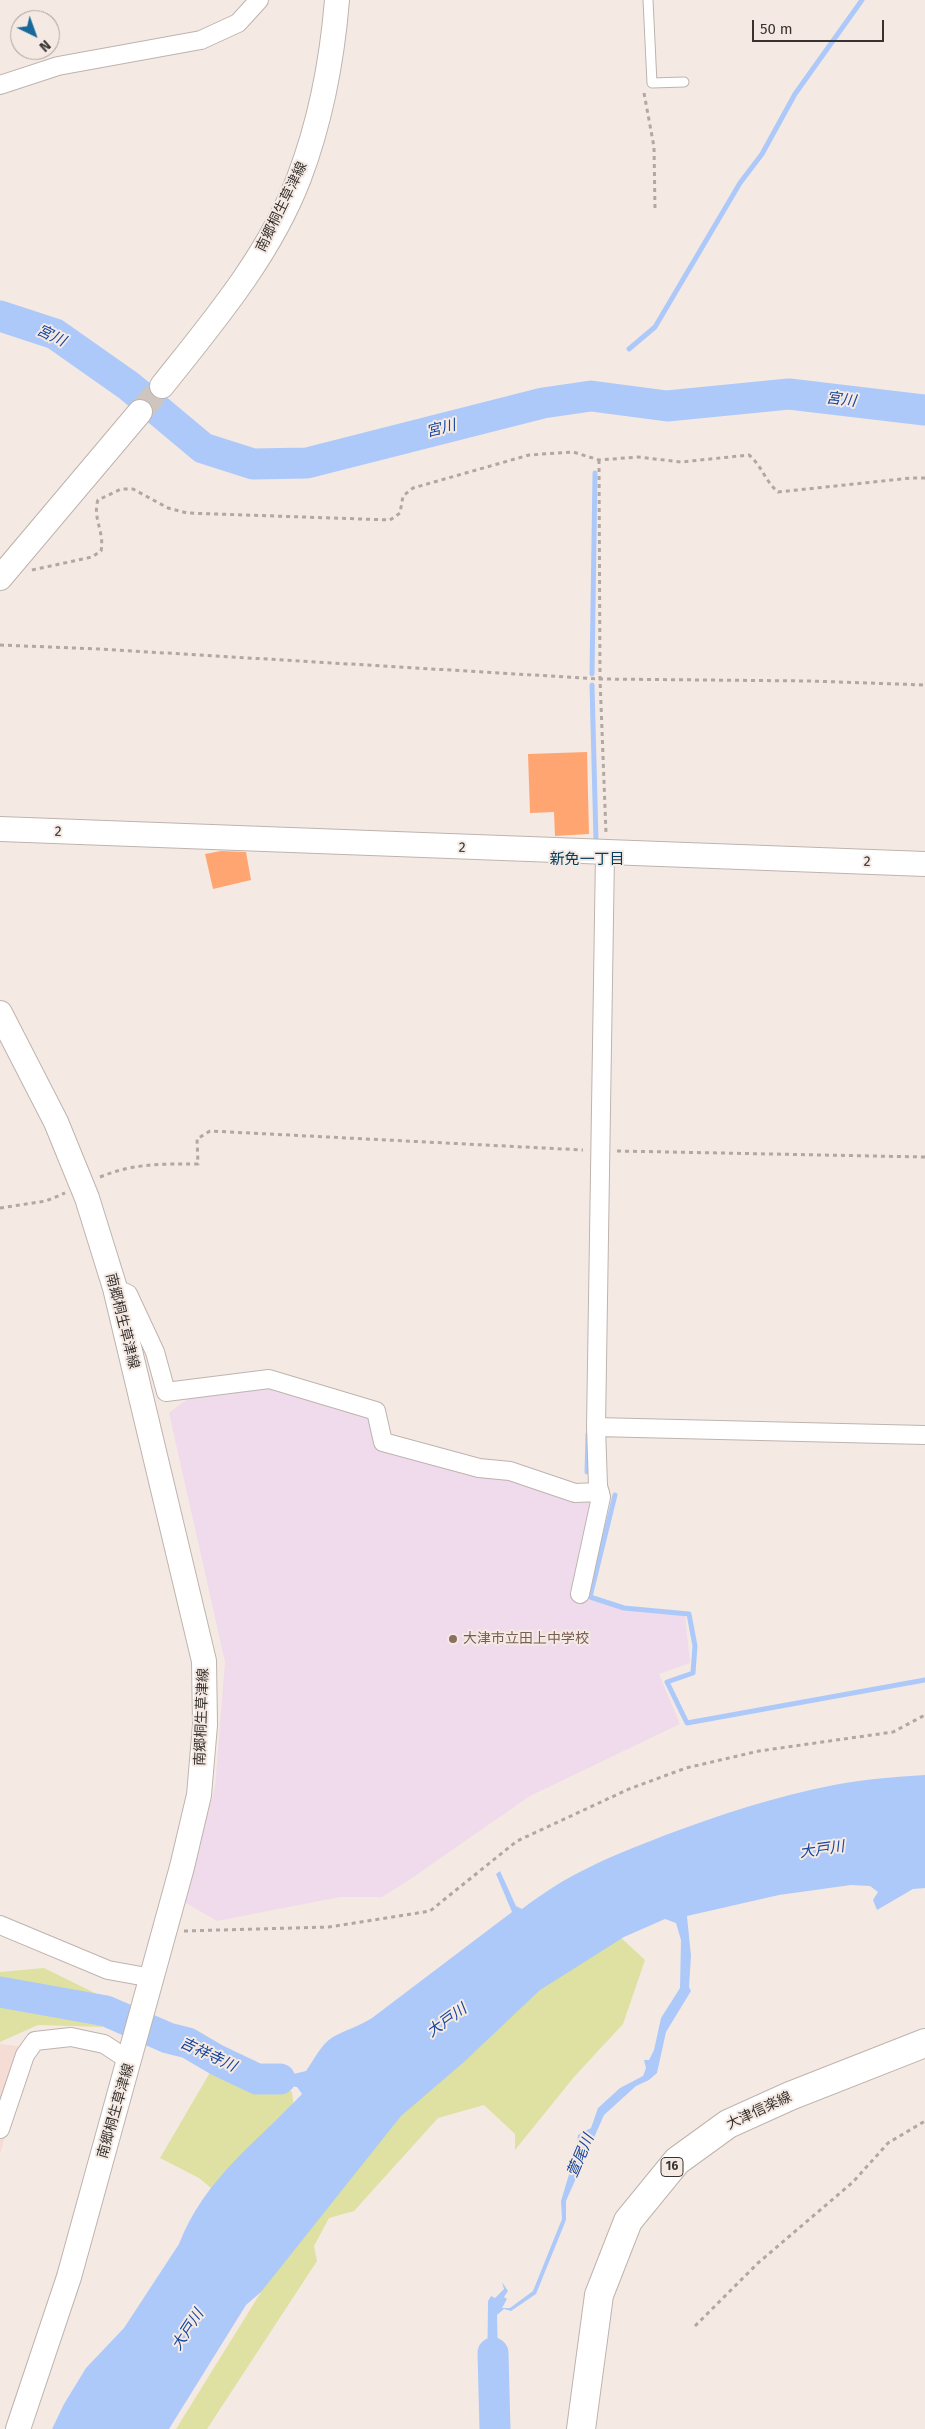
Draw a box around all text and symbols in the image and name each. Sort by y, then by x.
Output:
north arrow [10,10,60,60]
scale bar [755,10,888,42]
text: 50 m [760,20,793,38]
text: N [36,36,54,55]
street label: 南郷桐生草津線 [253,159,311,255]
water label: 宮川 [34,321,68,351]
water label: 宮川 [825,389,857,411]
water label: 宮川 [424,417,458,441]
street label: 2 [54,823,62,841]
street label: 2 [458,839,466,857]
district label: 新免一丁目 [550,851,624,869]
street label: 2 [863,853,871,871]
street label: 南郷桐生草津線 [102,1271,142,1371]
place label: 大津市立田上中学校 [463,1631,589,1647]
marker: 大津市立田上中学校 [447,1633,459,1645]
street label: 南郷桐生草津線 [192,1668,212,1766]
water label: 大戸川 [798,1838,846,1862]
water label: 大戸川 [424,2000,470,2042]
water label: 吉祥寺川 [177,2034,239,2076]
street label: 南郷桐生草津線 [94,2062,138,2160]
street label: 大津信楽線 [724,2089,794,2133]
water label: 萱尾川 [564,2132,598,2180]
road number: 16 [661,2158,683,2176]
water label: 大戸川 [168,2306,208,2354]

